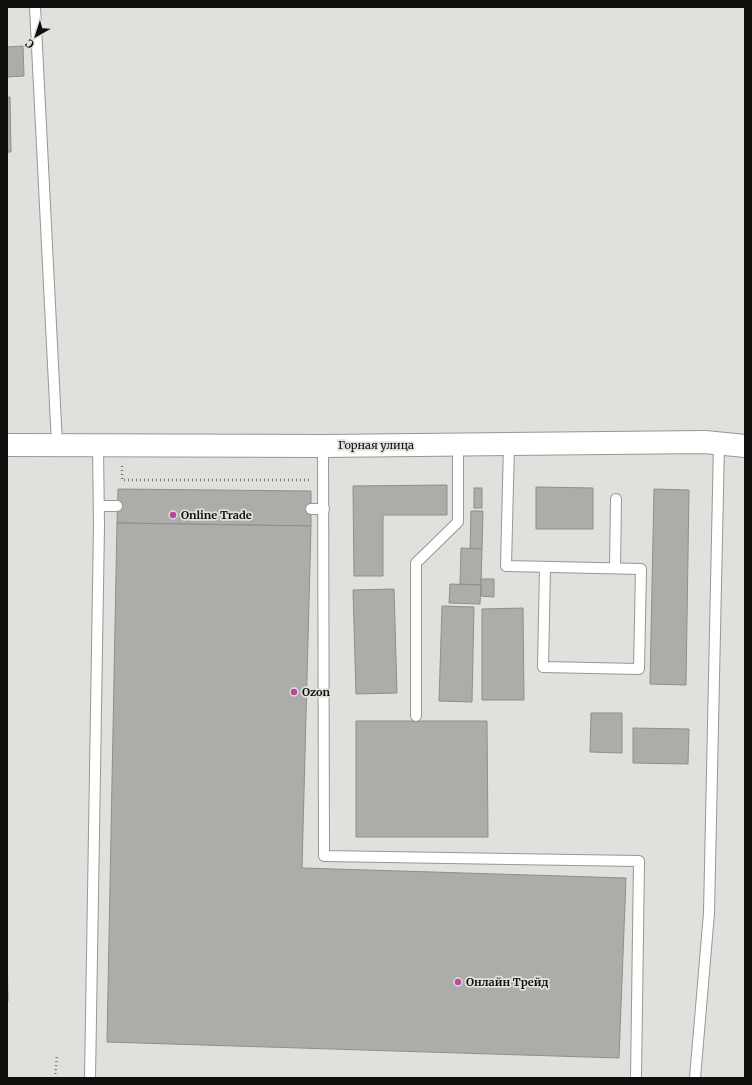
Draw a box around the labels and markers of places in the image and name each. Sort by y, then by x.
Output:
place label: Online Trade [181,508,252,522]
marker: Online Trade [168,510,178,520]
place label: Ozon [302,685,331,699]
marker: Ozon [289,687,299,697]
place label: Онлайн Трейд [466,975,549,989]
marker: Онлайн Трейд [453,977,463,987]

